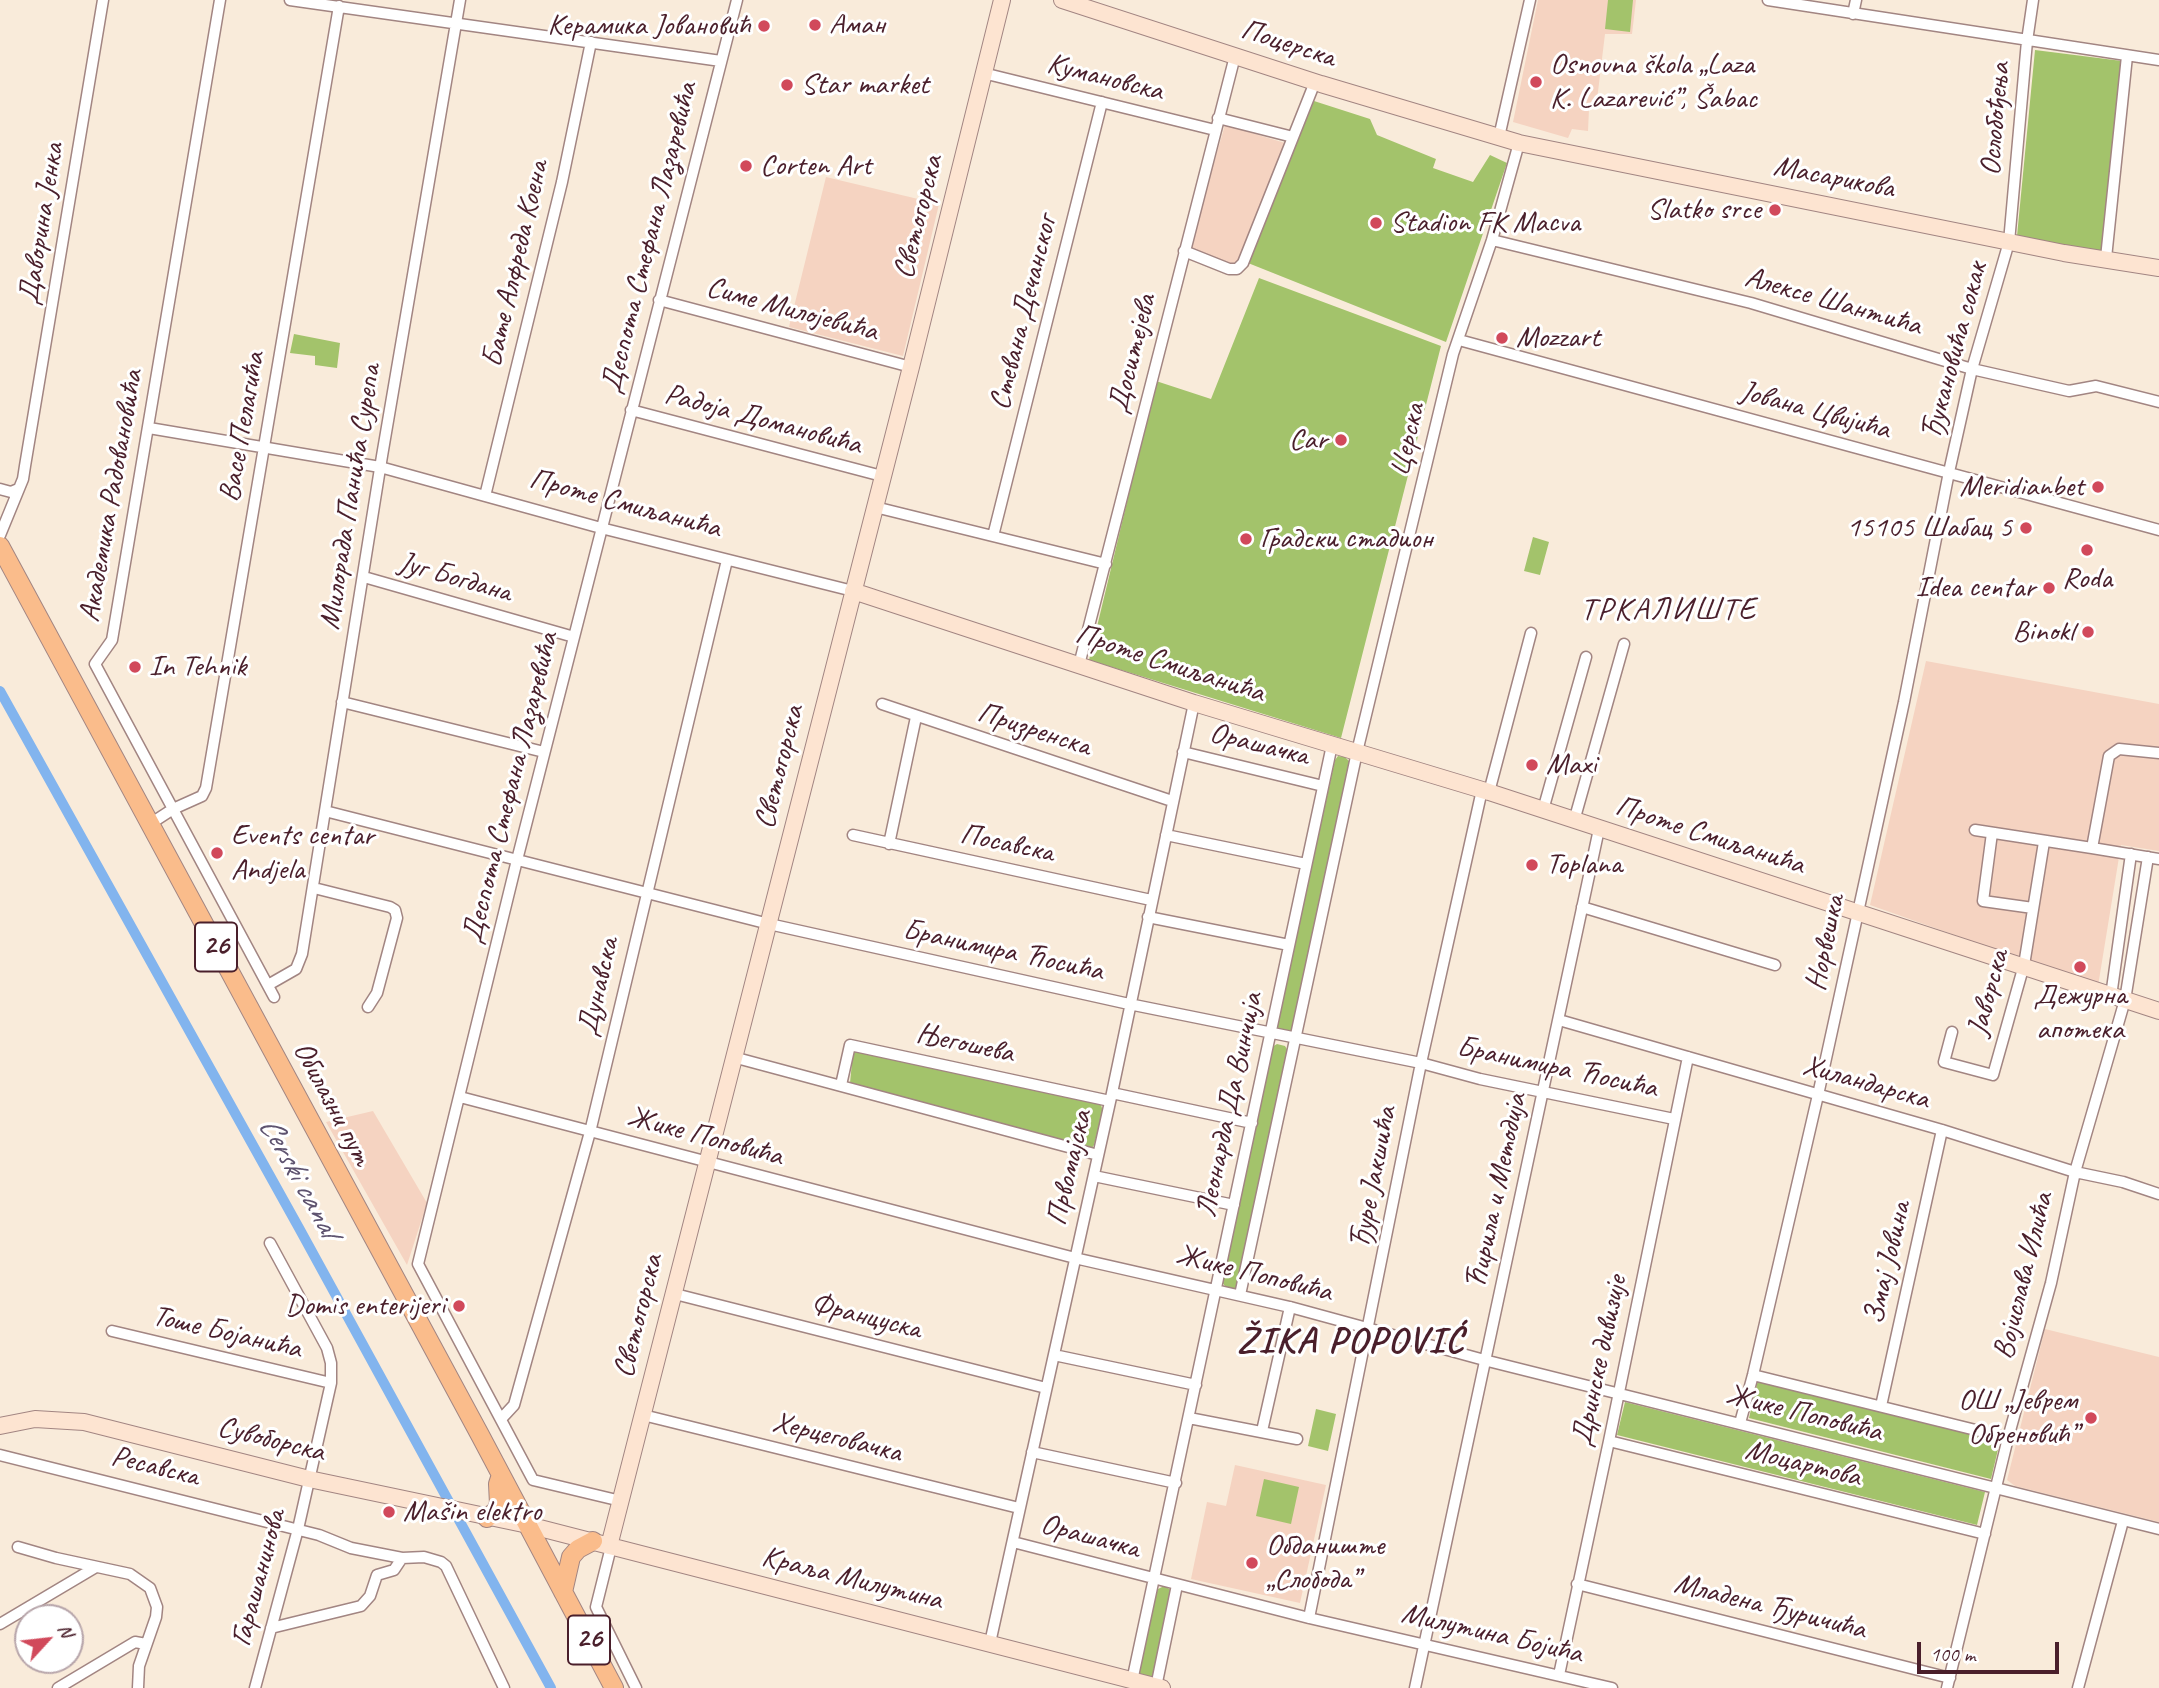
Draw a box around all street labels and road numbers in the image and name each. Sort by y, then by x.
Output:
street label: Поцерска [1236,12,1340,76]
street label: Кумановска [1043,46,1167,110]
street label: Ослобођења [1973,61,2019,177]
street label: Деспота Стефана Лазаревића [594,79,706,397]
street label: Даворина Јенка [11,141,73,307]
street label: Масарикова [1771,149,1897,207]
street label: Светогорска [886,152,952,282]
street label: Бате Алфреда Коена [475,157,557,371]
street label: Стевана Дечанског [982,212,1066,414]
street label: Ђукановића сокак [1914,258,1996,444]
street label: Алексе Шантића [1741,260,1925,344]
street label: Симе Милојевића [702,270,882,350]
street label: Доситејева [1101,291,1165,417]
street label: Васе Пелагића [212,349,274,505]
street label: Милорада Панића Сурепа [312,362,390,632]
street label: Академика Радовановића [72,367,152,625]
street label: Јована Цвијића [1736,374,1894,448]
street label: Радоја Домановића [661,376,865,464]
street label: Церска [1382,400,1434,480]
street label: Проте Смиљанића [525,461,725,547]
street label: Југ Богдана [394,545,516,611]
street label: Проте Смиљанића [1071,617,1269,711]
street label: Деспота Стефана Лазаревића [455,629,567,947]
street label: Призренска [973,695,1095,765]
street label: Светогорска [747,702,813,832]
street label: Орашачка [1206,715,1312,775]
street label: Проте Смиљанића [1611,789,1809,883]
street label: Посавска [957,817,1057,871]
street label: Норвешка [1798,892,1854,994]
street label: Бранимира Ћосића [900,912,1106,990]
road number: 26 [195,922,237,972]
street label: Дунавска [570,934,628,1040]
street label: Јаворска [1960,946,2018,1040]
street label: Леонарда Да Винчија [1189,990,1271,1220]
street label: Његошева [913,1016,1017,1072]
street label: Бранимира Ћосића [1454,1029,1660,1107]
street label: Обилазни пут [284,1036,380,1172]
street label: Хиландарска [1799,1048,1933,1118]
street label: Ћирила и Методија [1459,1090,1535,1294]
street label: Жике Поповића [623,1099,787,1175]
street label: Ђуре Јакшића [1343,1104,1405,1252]
street label: Првомајска [1039,1107,1101,1229]
street label: Војислава Илића [1986,1189,2062,1363]
street label: Змај Јовина [1856,1198,1920,1328]
street label: Жике Поповића [1172,1237,1336,1311]
street label: Светогорска [606,1251,672,1381]
street label: Дринске дивизије [1564,1272,1636,1450]
street label: Француска [807,1286,925,1348]
street label: Тоше Бојанића [149,1298,305,1368]
street label: Жике Поповића [1722,1377,1886,1451]
street label: Херцеговачка [769,1405,905,1471]
street label: Сувоборска [214,1409,328,1471]
street label: Моцартова [1742,1432,1864,1496]
street label: Ресавска [108,1439,202,1495]
street label: Гарашанинова [224,1506,294,1650]
street label: Орашачка [1037,1507,1143,1567]
street label: Краља Милутина [758,1539,946,1619]
street label: Младена Ђуричића [1670,1566,1870,1648]
street label: Милутина Бојића [1398,1596,1586,1672]
road number: 26 [568,1616,610,1664]

